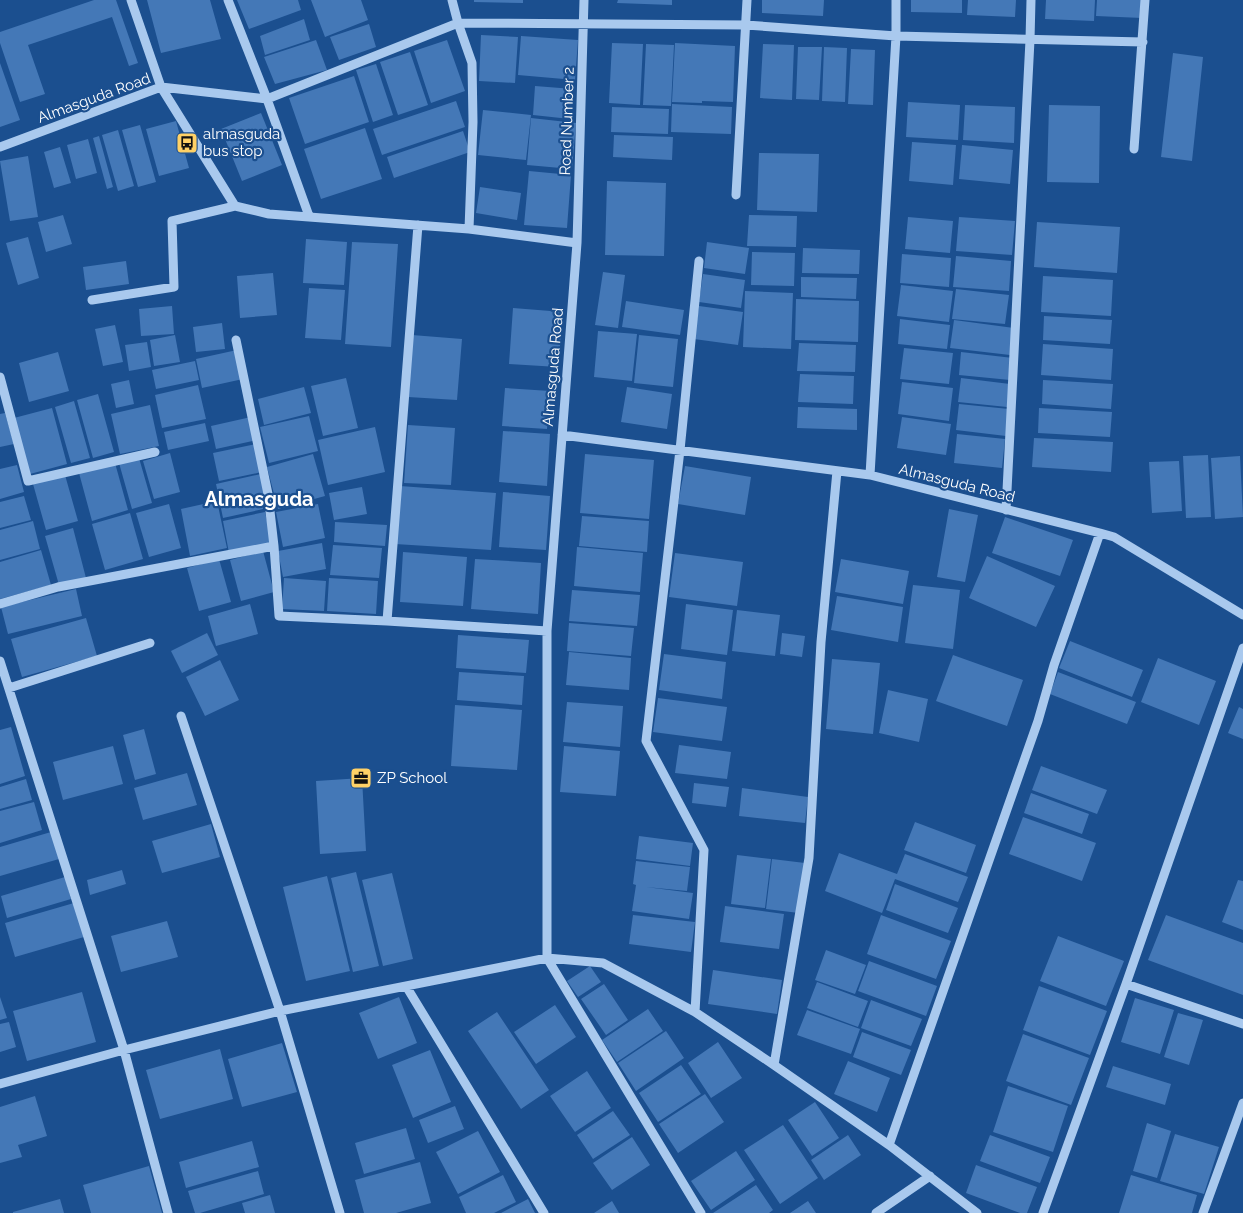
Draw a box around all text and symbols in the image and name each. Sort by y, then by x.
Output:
street label: Road Number 2 [556,66,578,176]
street label: Almasguda Road [35,69,153,127]
place label: almasguda bus stop [203,125,280,160]
bus stop icon: almasguda bus stop [175,131,199,155]
street label: Almasguda Road [539,307,567,427]
street label: Almasguda Road [897,460,1017,506]
district label: Almasguda [204,487,314,511]
office icon: ZP School [349,766,373,790]
place label: ZP School [377,769,448,787]

